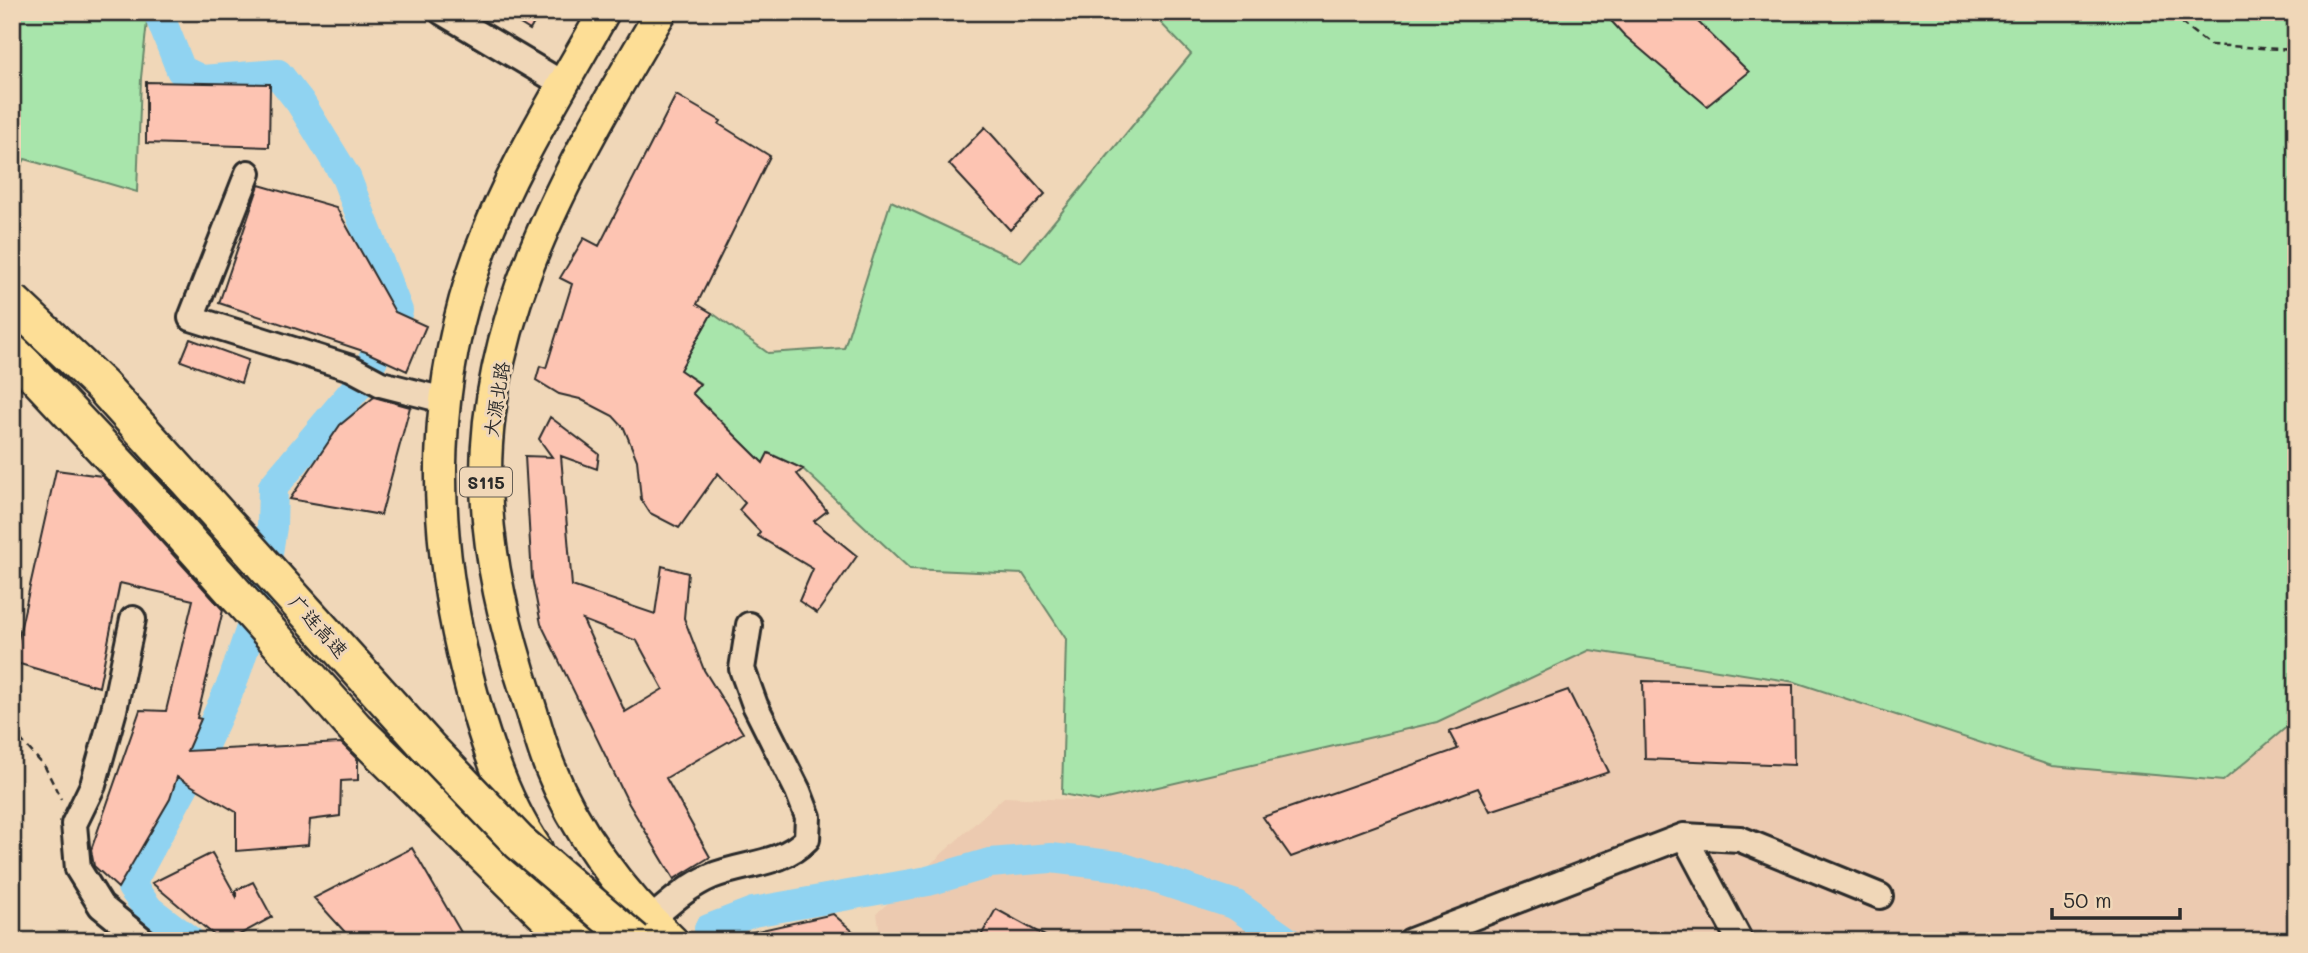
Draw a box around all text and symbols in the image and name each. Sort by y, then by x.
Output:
street label: 大源北路 [478,360,514,438]
road number: S115 [460,468,512,496]
street label: 广连高速 [284,589,354,663]
scale bar [2052,876,2180,920]
text: 50 m [2063,886,2112,913]

